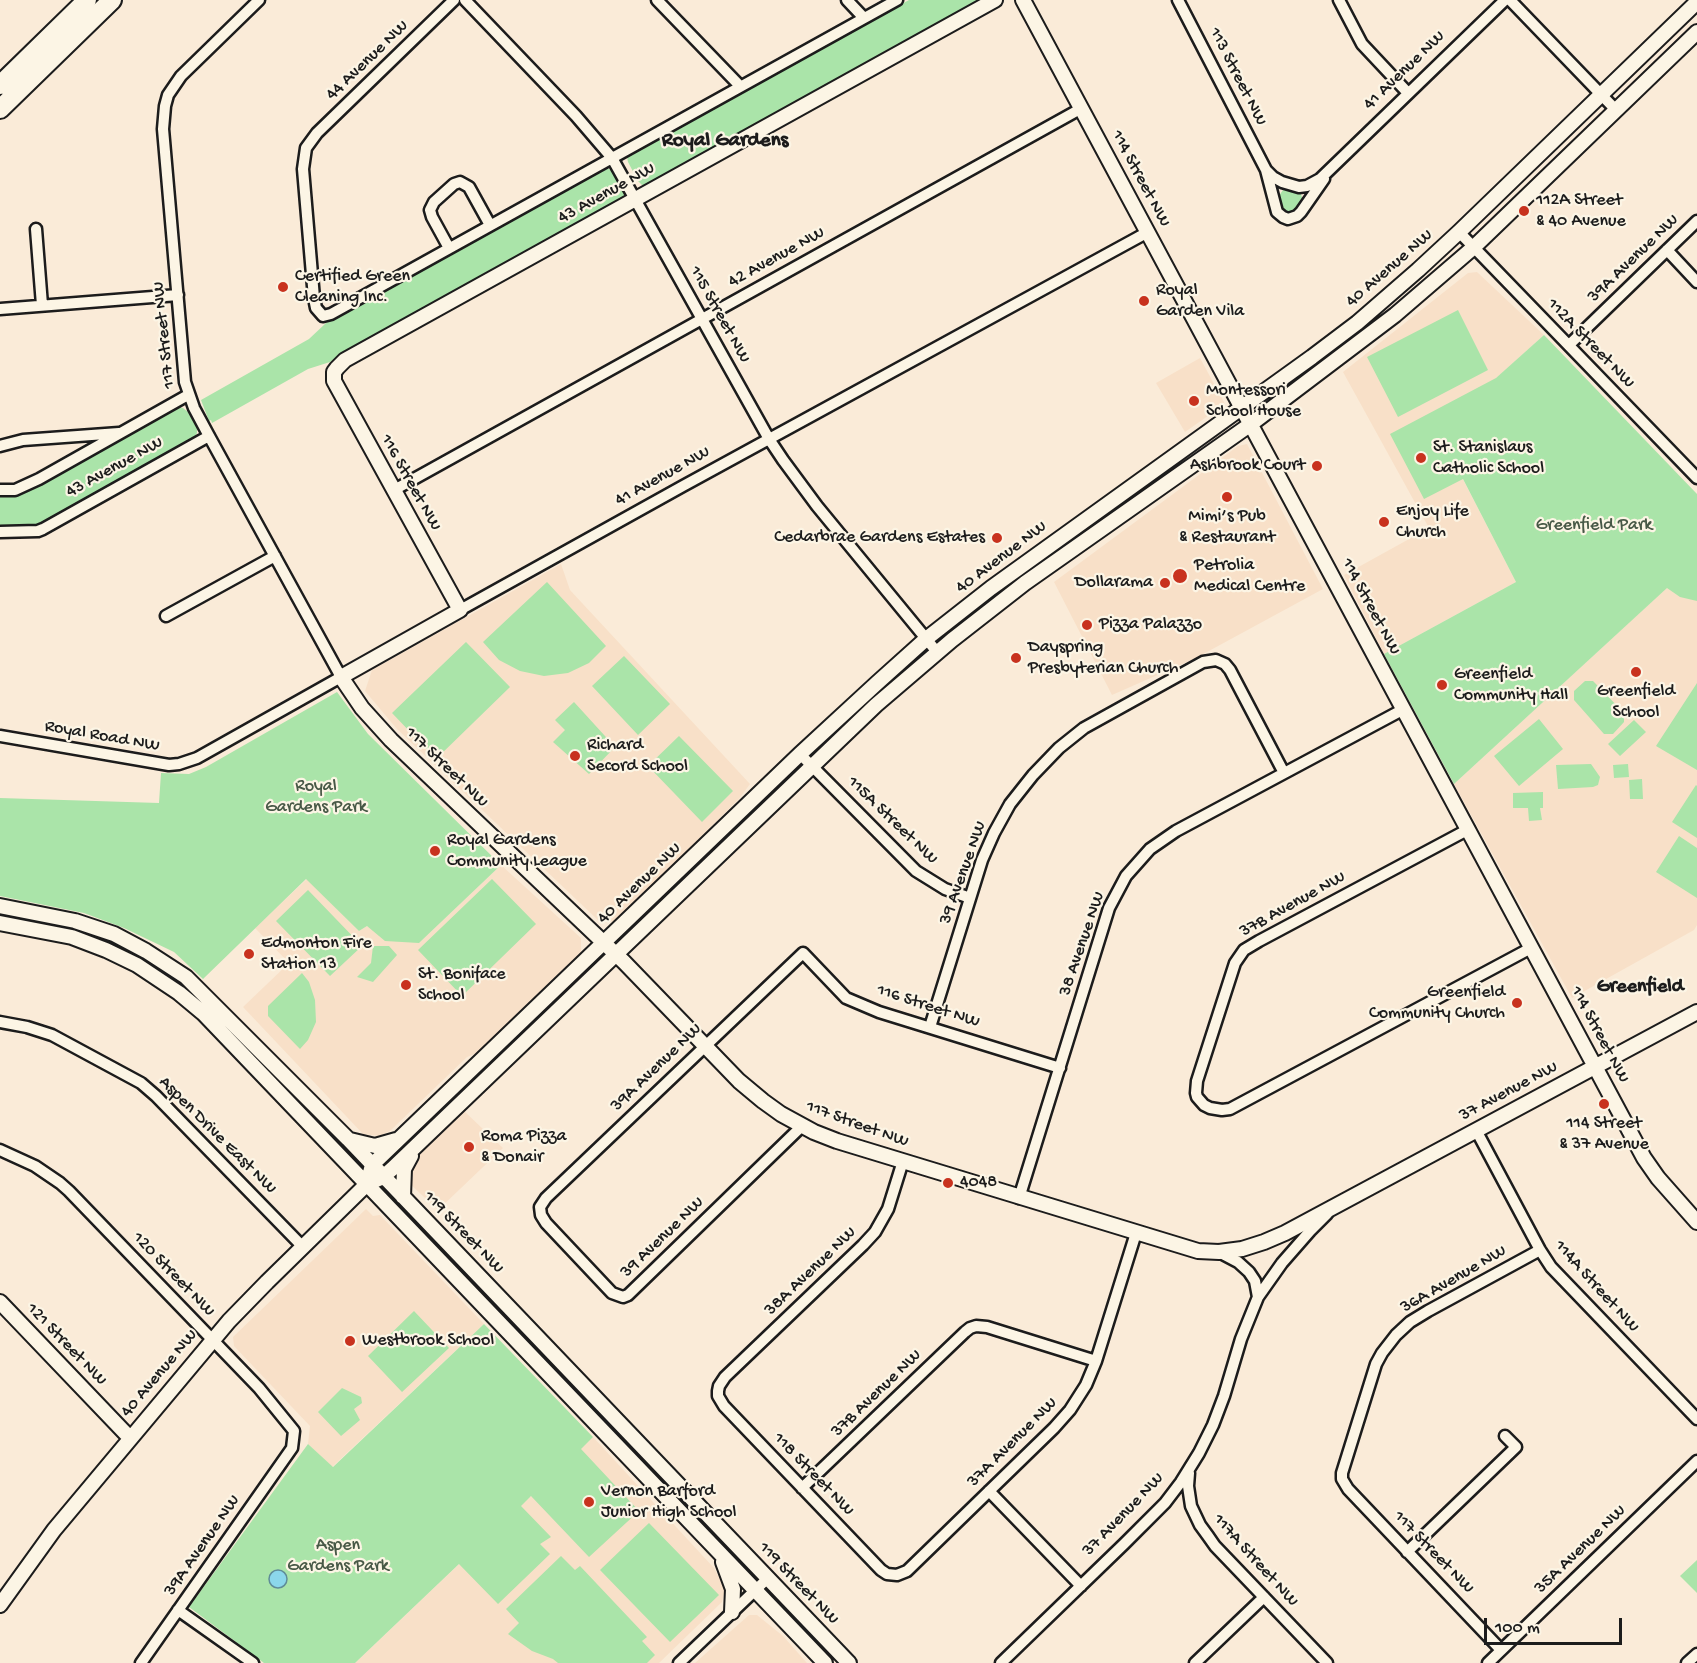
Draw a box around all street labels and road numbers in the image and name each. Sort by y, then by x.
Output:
street label: 44 Avenue NW [322,16,414,106]
street label: 113 Street NW [1203,24,1271,130]
street label: 41 Avenue NW [1360,27,1450,115]
street label: 114 Street NW [1105,127,1175,231]
street label: 43 Avenue NW [555,158,659,230]
street label: 39A Avenue NW [1584,210,1684,308]
street label: 42 Avenue NW [725,223,829,293]
street label: 40 Avenue NW [1342,225,1438,313]
street label: 115 Street NW [683,263,755,367]
street label: 117 Street NW [149,280,181,390]
street label: 112A Street NW [1541,294,1639,394]
street label: 116 Street NW [375,431,445,535]
street label: 43 Avenue NW [63,432,167,504]
street label: 41 Avenue NW [612,442,714,512]
street label: 40 Avenue NW [952,517,1052,599]
street label: 114 Street NW [1335,555,1405,659]
street label: Royal Road NW [43,716,161,758]
street label: 117 Street NW [400,723,492,813]
street label: 115A Street NW [842,772,942,870]
street label: 39 Avenue NW [935,819,993,927]
street label: 40 Avenue NW [593,839,687,929]
street label: 37B Avenue NW [1236,867,1350,943]
street label: 38 Avenue NW [1055,889,1111,999]
street label: 116 Street NW [874,980,982,1034]
street label: 114 Street NW [1564,983,1634,1087]
street label: 39A Avenue NW [607,1019,707,1117]
street label: 37 Avenue NW [1456,1057,1562,1127]
street label: Aspen Drive East NW [153,1072,281,1200]
street label: 117 Street NW [803,1096,911,1154]
street label: 119 Street NW [418,1187,508,1279]
street label: 39 Avenue NW [617,1193,709,1283]
street label: 38A Avenue NW [761,1223,861,1321]
street label: 120 Street NW [127,1228,219,1322]
street label: 114A Street NW [1549,1236,1643,1338]
street label: 36A Avenue NW [1397,1241,1511,1319]
street label: 121 Street NW [21,1299,111,1391]
street label: 40 Avenue NW [117,1326,203,1422]
street label: 37B Avenue NW [827,1345,927,1443]
street label: 37A Avenue NW [963,1393,1063,1493]
street label: 118 Street NW [768,1429,858,1521]
street label: 37 Avenue NW [1079,1469,1169,1561]
street label: 39A Avenue NW [160,1491,246,1601]
street label: 35A Avenue NW [1531,1501,1631,1599]
street label: 117 Street NW [1388,1507,1478,1599]
street label: 117A Street NW [1207,1510,1303,1612]
street label: 119 Street NW [753,1538,843,1630]

